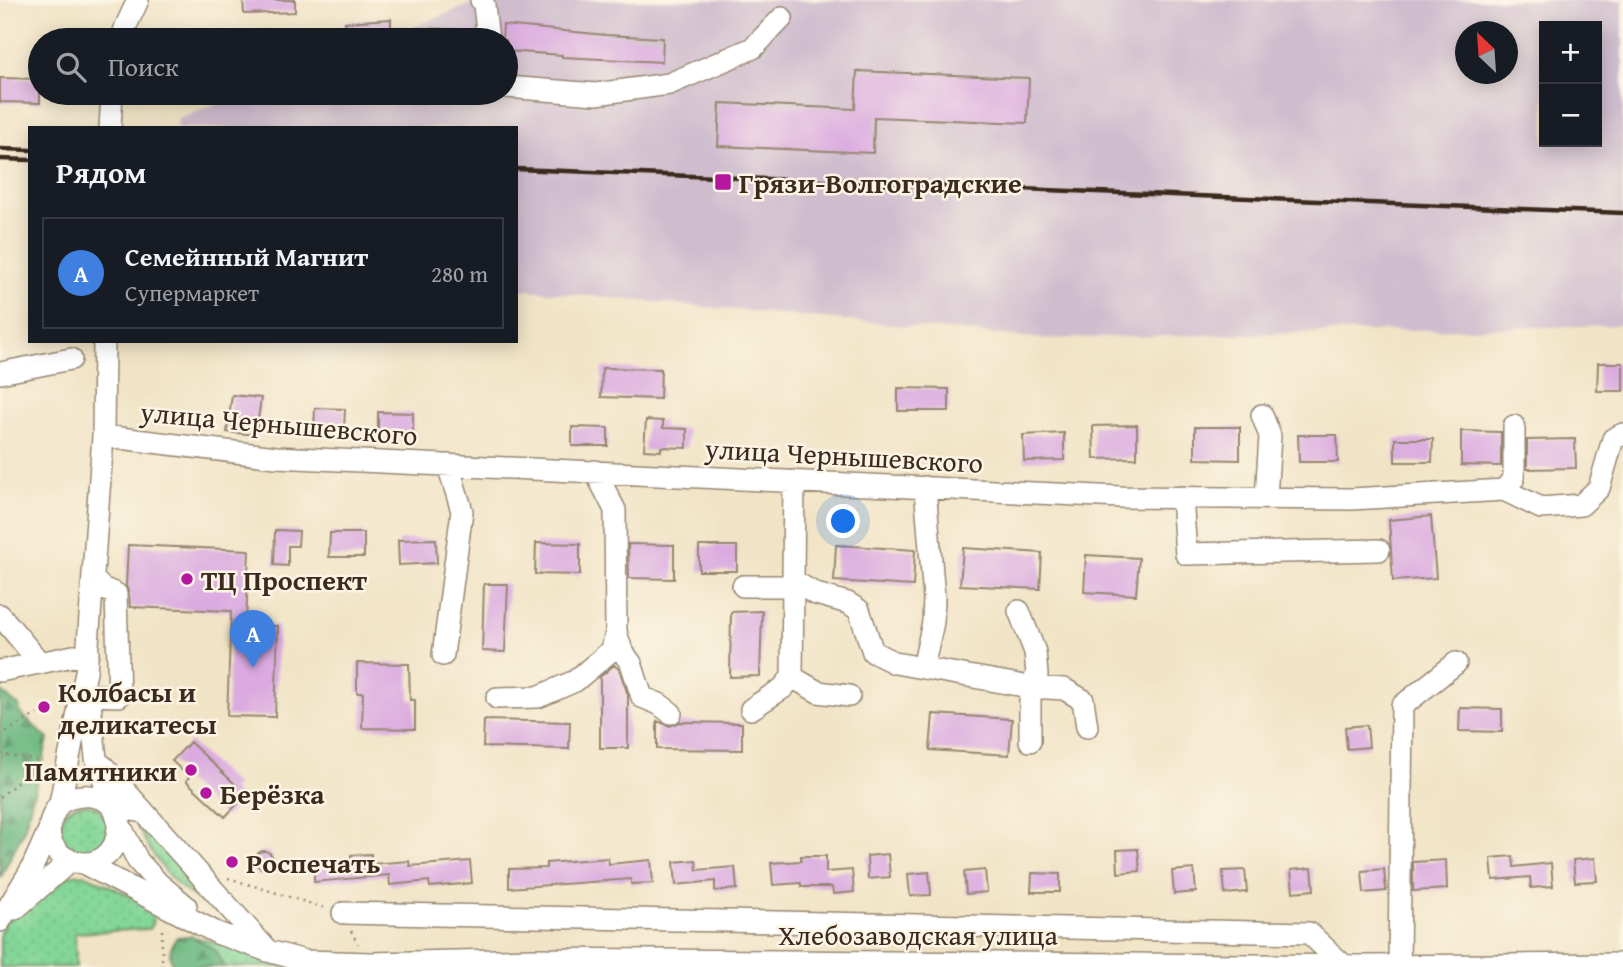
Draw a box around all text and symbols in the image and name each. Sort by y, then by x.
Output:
north arrow [1455,21,1518,84]
map controls [1539,21,1602,147]
button: + [1539,21,1602,84]
search box [28,28,518,105]
text: Поиск [108,47,179,86]
icon: search [52,48,90,86]
button: − [1539,84,1602,147]
text: Рядом [56,150,147,194]
place label: Грязи-Волгоградские [739,162,1022,203]
marker: Грязи-Волгоградские [713,172,733,192]
text: Семейнный Магнит [125,237,368,276]
text: A [74,257,88,290]
text: 280 m [431,257,488,290]
text: Супермаркет [125,276,259,309]
street label: улица Чернышевского [138,390,419,456]
street label: улица Чернышевского [703,427,984,483]
your location [826,504,860,538]
place label: ТЦ Проспект [201,559,367,600]
marker: ТЦ Проспект [179,571,195,587]
pin: A [230,610,276,668]
place label: Колбасы и деликатесы [58,671,217,744]
marker: Колбасы и деликатесы [36,699,52,715]
place label: Памятники [24,750,177,791]
marker: Памятники [183,762,199,778]
place label: Берёзка [220,773,325,814]
marker: Берёзка [198,785,214,801]
place label: Роспечать [246,842,381,883]
marker: Роспечать [224,854,240,870]
street label: Хлебозаводская улица [778,914,1058,955]

